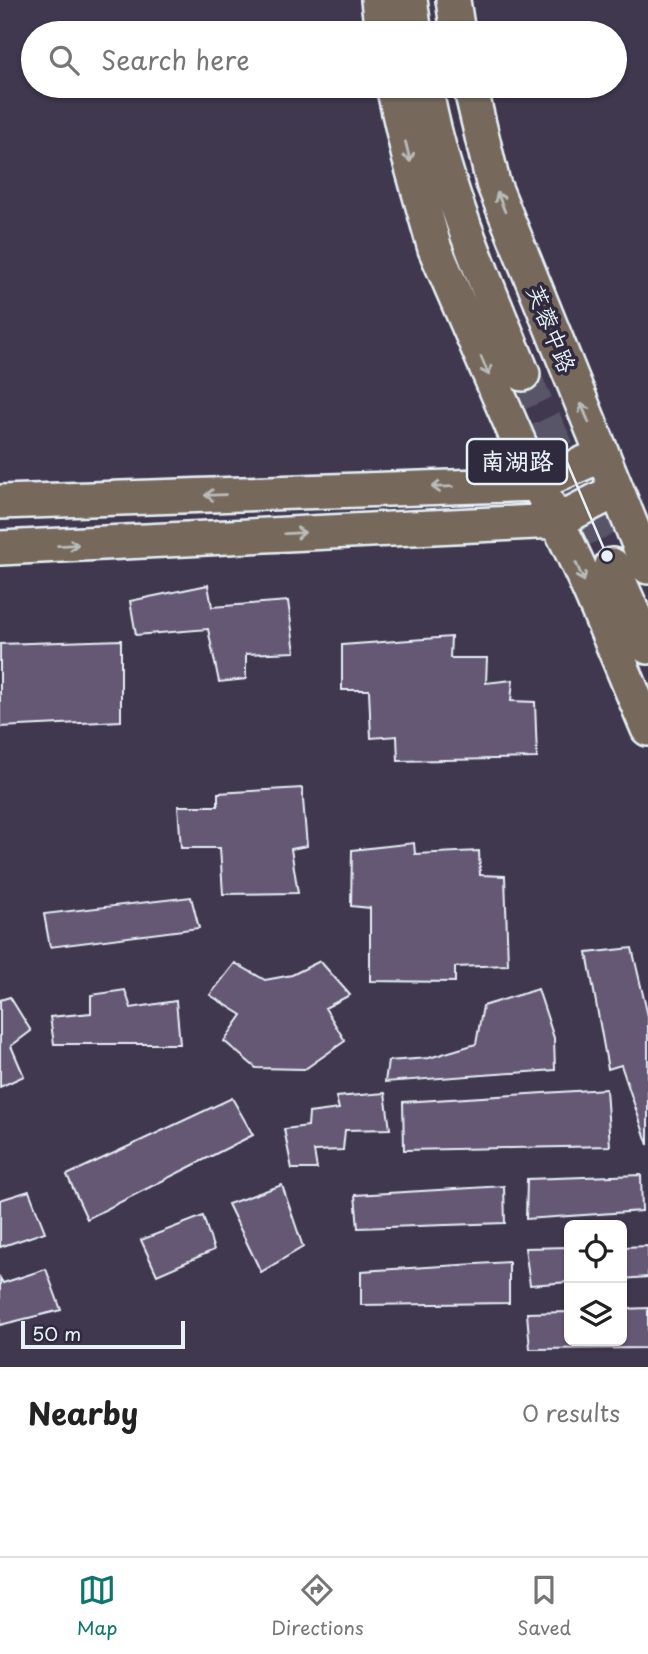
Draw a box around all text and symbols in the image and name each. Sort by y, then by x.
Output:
search box [21,21,627,98]
text: Search here [101,40,250,79]
icon: search [45,41,83,79]
one-way arrow [402,140,415,163]
one-way arrow [493,192,506,213]
street label: 芙蓉中路 [519,279,586,378]
one-way arrow [480,354,493,376]
one-way arrow [578,403,591,425]
callout: 南湖路 [467,439,567,484]
text: 南湖路 [481,442,554,478]
one-way arrow [431,480,454,493]
one-way arrow [203,488,226,501]
one-way arrow [284,526,307,539]
one-way arrow [56,538,79,551]
one-way arrow [574,561,587,582]
map controls [564,1220,627,1346]
button: locate [564,1220,627,1283]
button: layers [564,1283,627,1346]
scale bar [21,1318,186,1350]
text: 50 m [32,1319,81,1347]
text: Nearby [28,1390,138,1435]
text: 0 results [522,1395,620,1430]
tab: Map [77,1571,117,1641]
tab: Directions [271,1571,364,1641]
tab: Saved [517,1571,571,1641]

